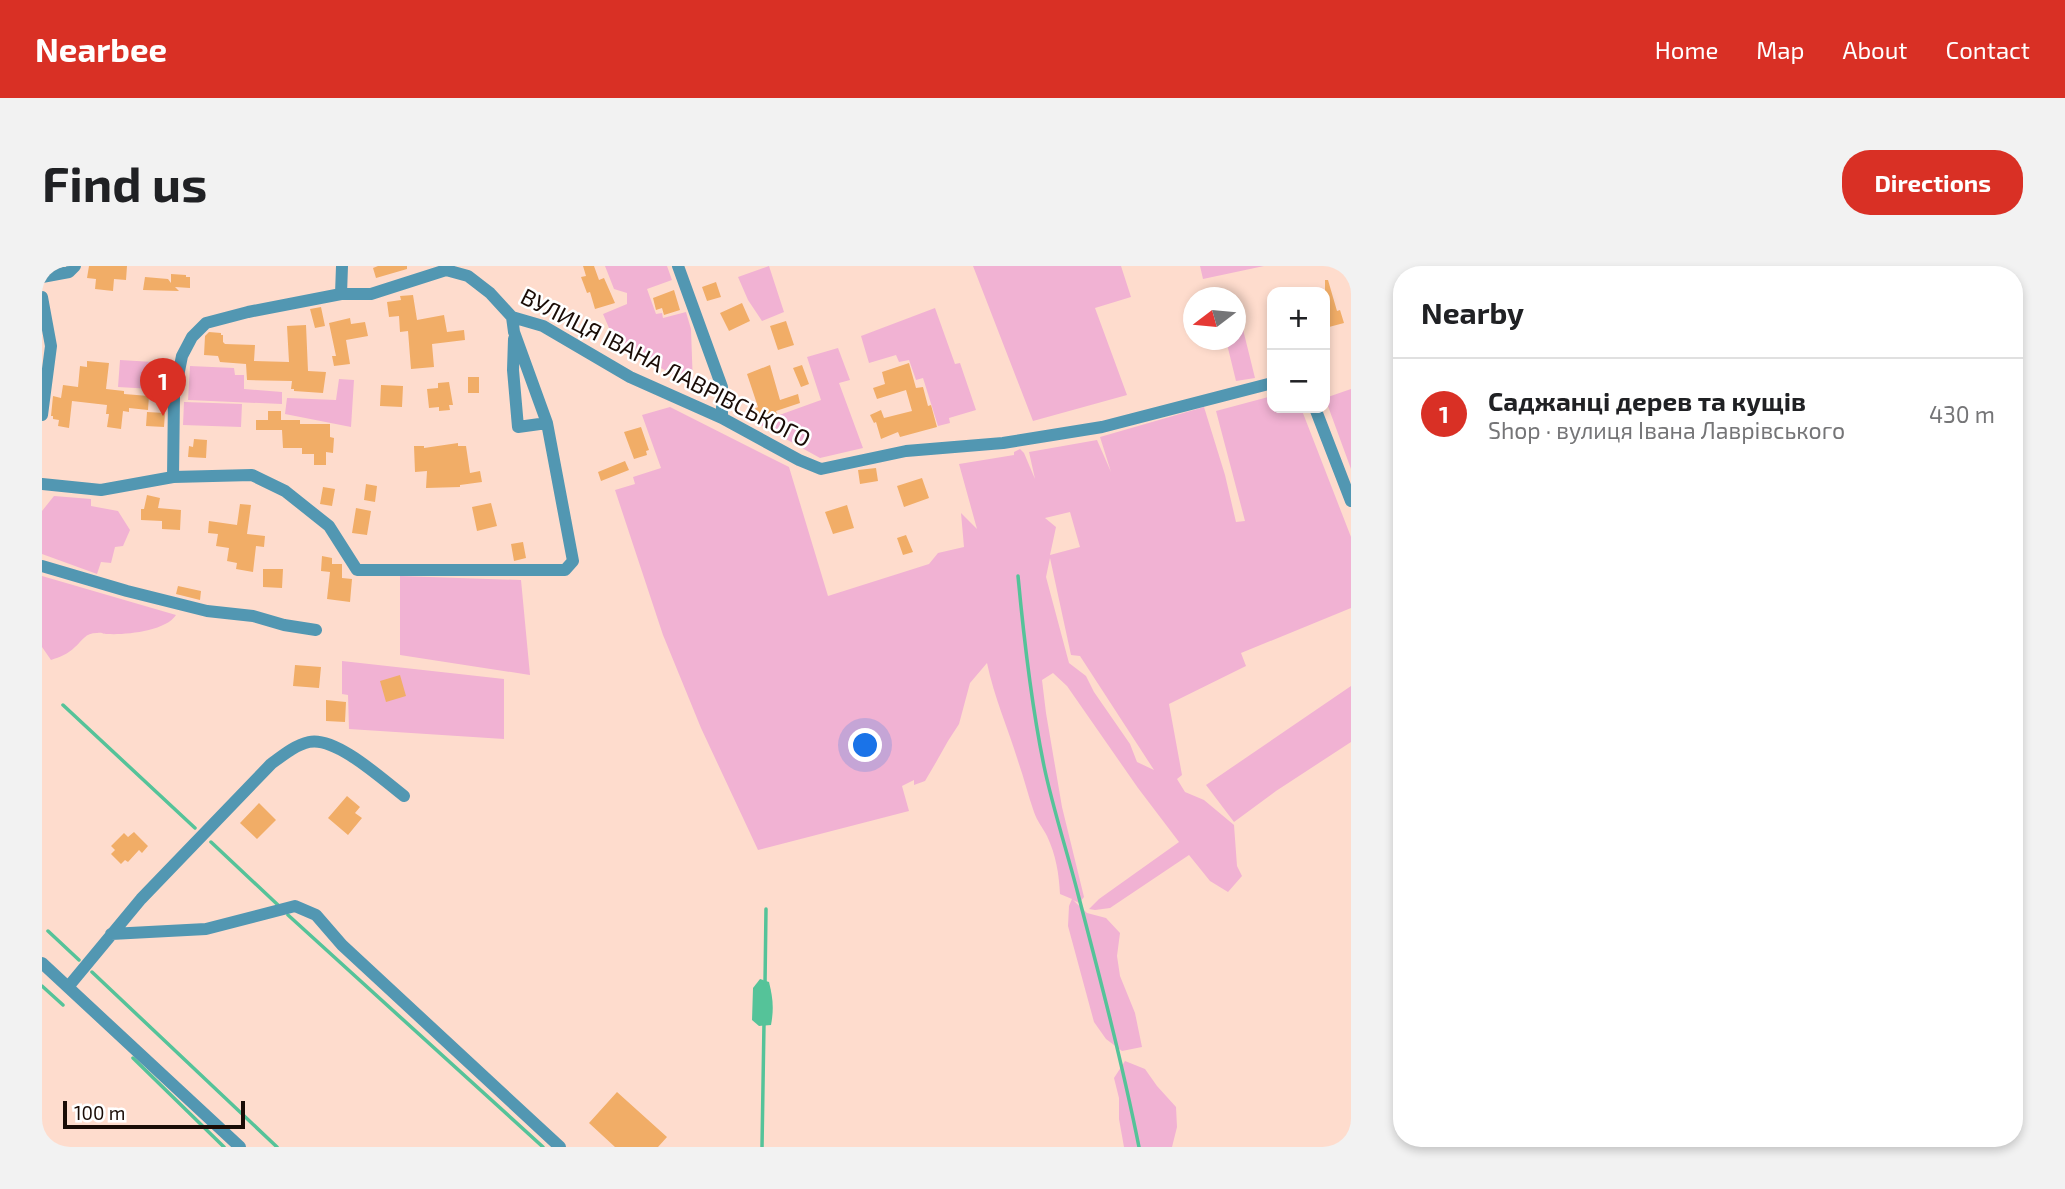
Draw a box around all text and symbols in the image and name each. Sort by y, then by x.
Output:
text: Nearbee [35,29,167,69]
text: Home [1655,35,1718,64]
text: Map [1756,35,1804,64]
text: About [1842,35,1908,64]
text: Contact [1946,35,2030,64]
button: Directions [1842,150,2023,215]
text: Find us [42,153,207,212]
street label: ВУЛИЦЯ ІВАНА ЛАВРІВСЬКОГО [516,282,816,452]
north arrow [1183,287,1246,350]
map controls [1267,287,1330,413]
button: + [1267,287,1330,350]
text: Nearby [1421,294,1524,330]
button: − [1267,350,1330,413]
pin: 1 [140,358,186,416]
text: Саджанці дерев та кущів [1488,385,1806,416]
text: 1 [1439,400,1449,428]
text: 430 m [1929,400,1995,428]
text: Shop · вулиця Івана Лаврівського [1488,416,1845,444]
your location [848,728,882,762]
scale bar [63,1098,245,1130]
text: 100 m [74,1101,125,1124]

